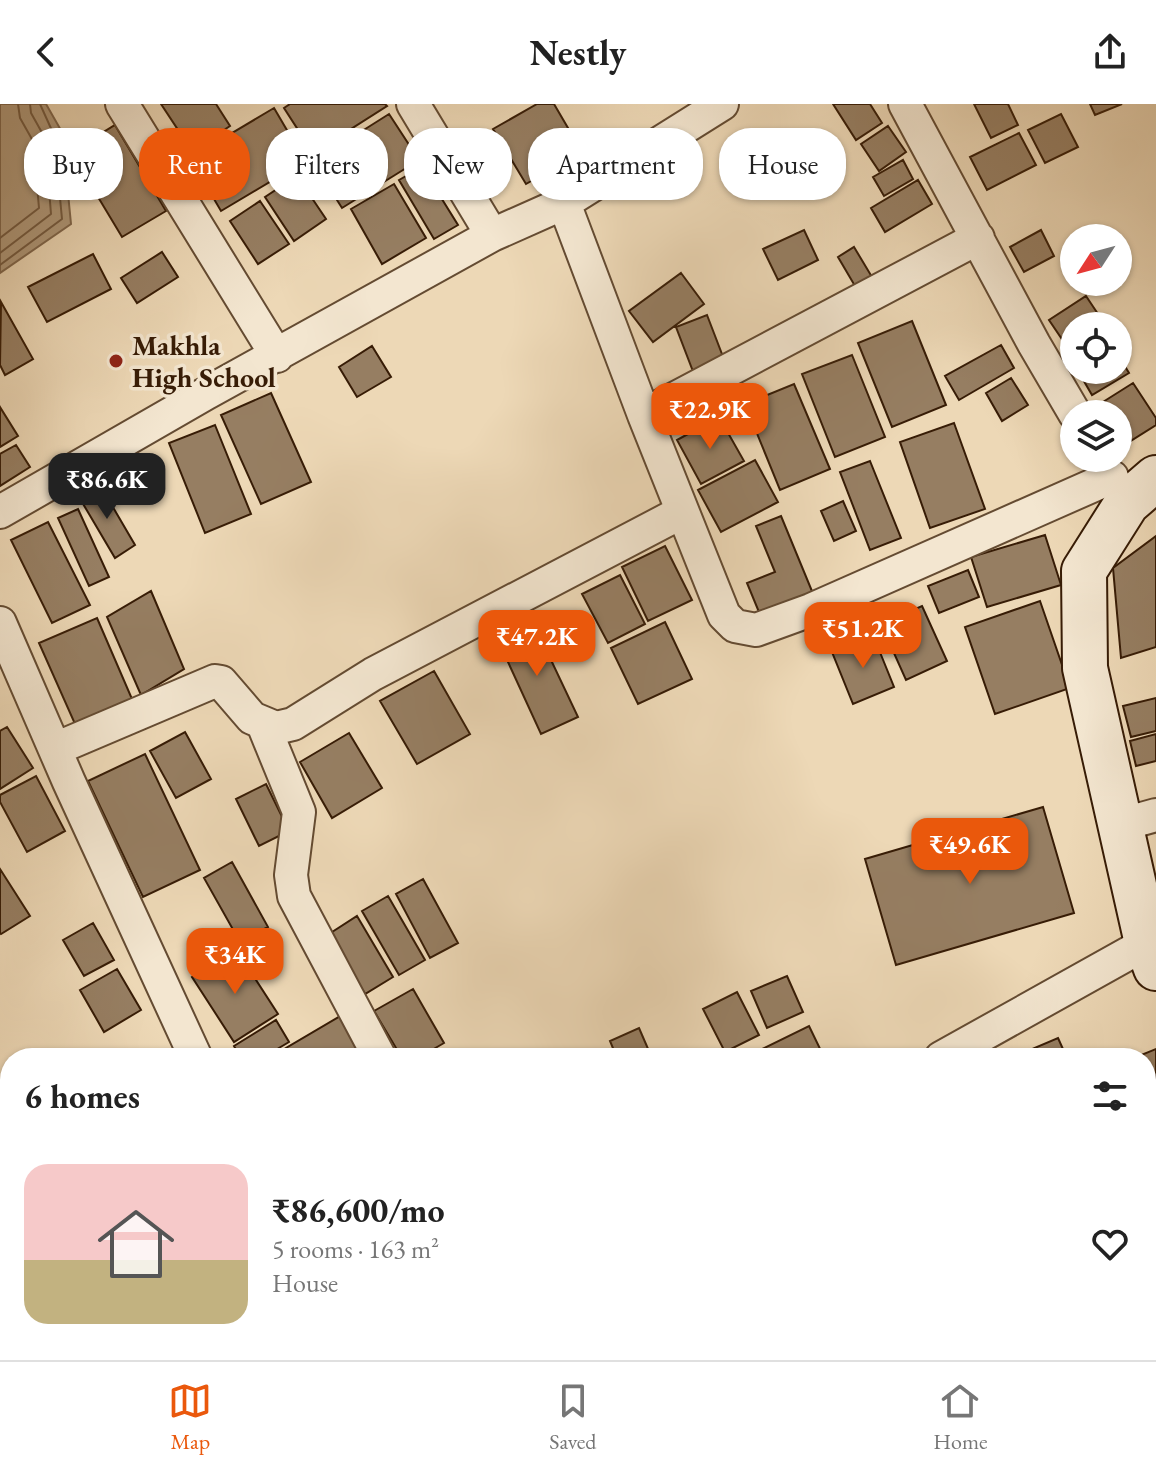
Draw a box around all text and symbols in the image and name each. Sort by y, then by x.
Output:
text: Nestly [530,29,626,76]
icon: back [24,30,68,74]
icon: share [1088,30,1132,74]
chip: Buy [24,128,123,200]
chip: Rent [139,128,250,200]
chip: Filters [266,128,388,200]
chip: New [404,128,512,200]
chip: Apartment [528,128,703,200]
chip: House [719,128,846,200]
north arrow [1060,224,1132,296]
map controls [1060,224,1132,472]
button: locate [1060,312,1132,384]
place label: Makhla High School [132,327,276,395]
marker: Makhla High School [107,352,125,370]
pin: ₹22.9K [645,383,775,451]
text: ₹22.9K [669,392,751,426]
button: layers [1060,400,1132,472]
pin: ₹86.6K [42,453,172,521]
text: ₹86.6K [66,462,148,496]
pin: ₹51.2K [798,602,928,670]
pin: ₹47.2K [472,610,602,678]
text: ₹51.2K [822,611,904,645]
text: ₹47.2K [496,619,578,653]
pin: ₹49.6K [905,818,1035,886]
text: ₹49.6K [929,827,1011,861]
pin: ₹34K [188,928,282,996]
text: ₹34K [204,937,266,971]
text: 6 homes [24,1074,140,1118]
icon: filters [1088,1074,1132,1118]
text: ₹86,600/mo [272,1188,445,1232]
icon: home [88,1196,184,1292]
icon: heart [1088,1222,1132,1266]
text: 5 rooms · 163 m² [272,1232,439,1266]
text: House [272,1266,338,1300]
tab: Map [168,1379,212,1456]
tab: Saved [549,1379,596,1456]
tab: Home [933,1379,988,1456]

